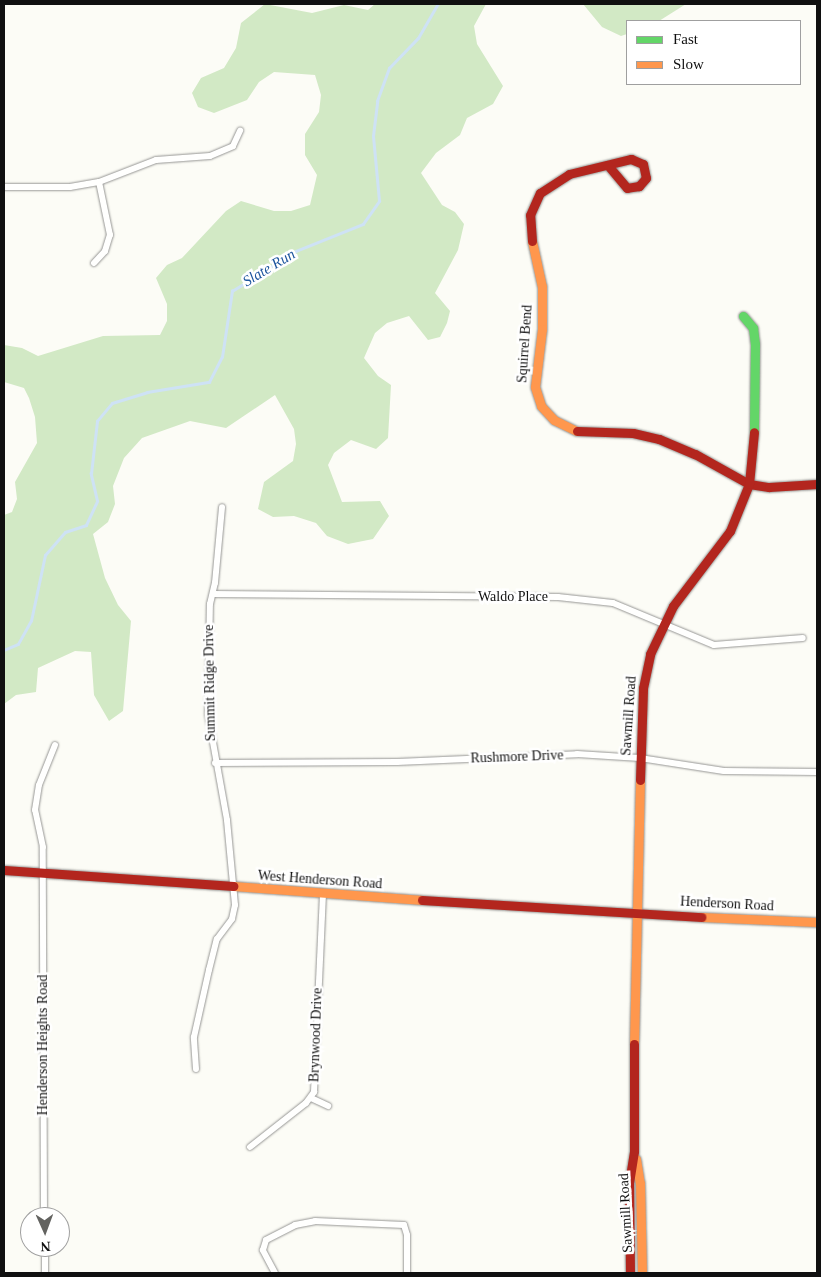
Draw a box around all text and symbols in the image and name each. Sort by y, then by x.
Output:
legend [626,20,801,85]
text: Fast [673,31,698,47]
text: Slow [673,56,704,72]
water label: Slate Run [240,245,298,291]
street label: Squirrel Bend [514,304,536,384]
street label: Waldo Place [478,589,548,605]
street label: Summit Ridge Drive [201,625,219,741]
street label: Sawmill Road [618,676,640,756]
street label: Rushmore Drive [470,747,564,767]
street label: West Henderson Road [257,867,383,893]
street label: Henderson Road [680,893,774,915]
street label: Henderson Heights Road [35,975,51,1115]
street label: Brynwood Drive [306,987,326,1083]
street label: Sawmill Road [616,1173,636,1253]
north arrow [20,1207,70,1257]
text: N [40,1239,51,1254]

